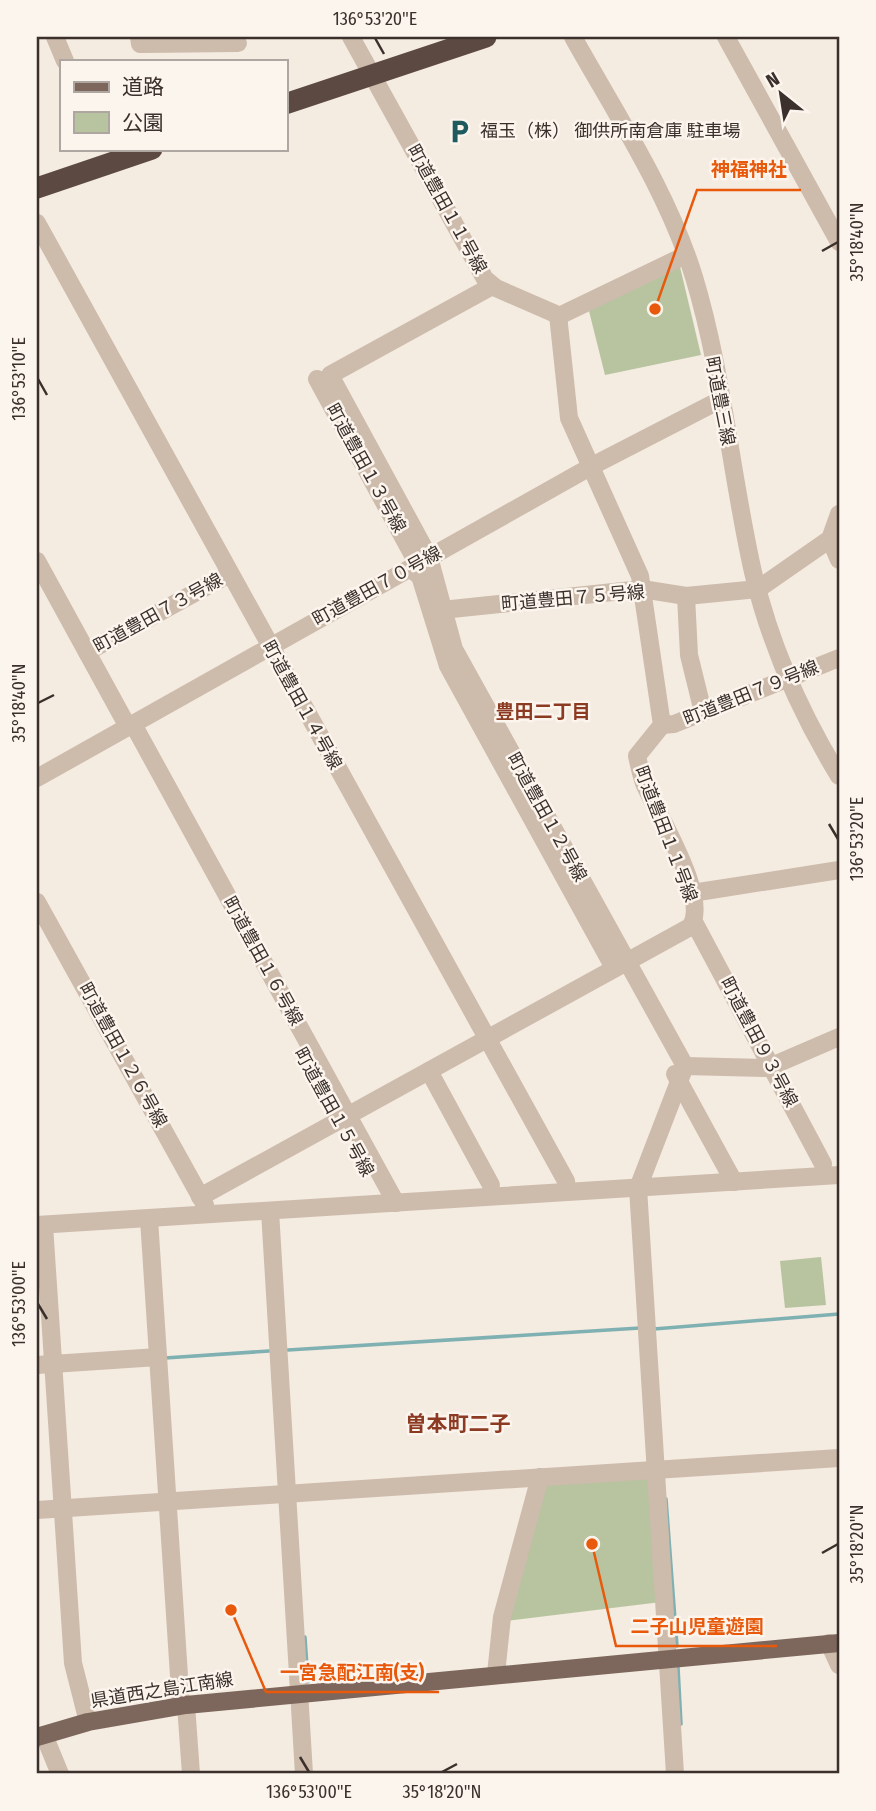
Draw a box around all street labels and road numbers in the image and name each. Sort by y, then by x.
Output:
street label: 町道豊田１１号線 [402,141,492,277]
street label: 町道豊三線 [701,355,739,447]
street label: 町道豊田１３号線 [321,400,411,536]
street label: 町道豊田７０号線 [309,541,445,631]
street label: 町道豊田７３号線 [90,568,226,658]
street label: 町道豊田７５号線 [500,581,646,615]
street label: 町道豊田１４号線 [257,637,347,773]
street label: 町道豊田７９号線 [680,656,822,730]
street label: 町道豊田１２号線 [502,749,592,885]
street label: 町道豊田１１号線 [630,763,702,905]
street label: 町道豊田１６号線 [218,893,308,1029]
street label: 町道豊田９３号線 [715,973,803,1111]
street label: 町道豊田１２６号線 [74,979,172,1131]
street label: 町道豊田１５号線 [289,1044,379,1180]
street label: 県道西之島江南線 [89,1668,235,1712]

